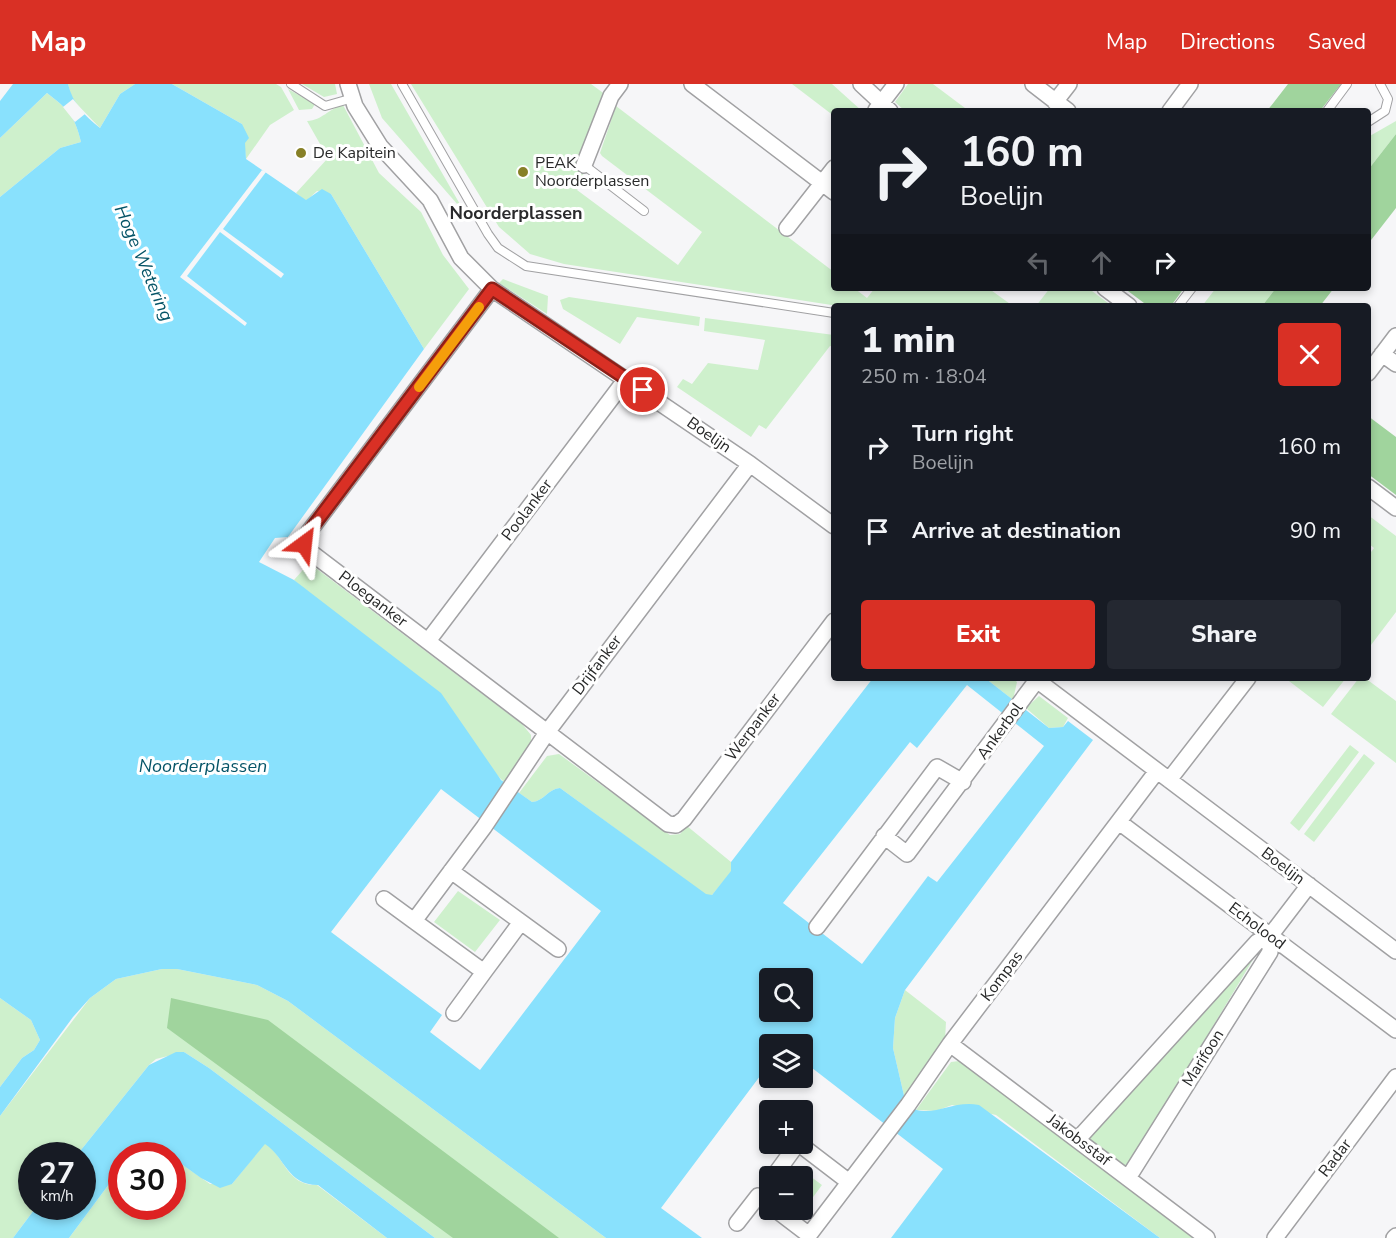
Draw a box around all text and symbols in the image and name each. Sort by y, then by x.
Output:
text: Map [30,23,86,61]
text: Map [1106,28,1147,56]
text: Directions [1180,28,1275,56]
text: Saved [1308,28,1366,56]
text: 160 m [960,124,1084,181]
icon: right [861,132,939,210]
place label: De Kapitein [313,142,396,164]
marker: De Kapitein [294,146,308,160]
place label: PEAK Noorderplassen [535,152,649,192]
marker: PEAK Noorderplassen [516,165,530,179]
text: Boelijn [960,178,1044,215]
water label: Hoge Wetering [109,201,179,325]
district label: Noorderplassen [450,201,582,225]
icon: left [1022,246,1055,279]
icon: ahead [1085,246,1118,279]
icon: right [1148,246,1181,279]
text: 1 min [861,316,956,365]
button: close [1278,323,1341,386]
text: 250 m · 18:04 [861,363,987,390]
pin [617,364,668,415]
icon: arrive [626,373,659,406]
street label: Boelijn [682,412,736,458]
text: Turn right [912,419,1013,449]
icon: right [861,431,894,464]
text: 160 m [1277,432,1341,462]
text: Boelijn [912,449,974,476]
street label: Poolanker [497,474,558,545]
position arrow [272,512,336,576]
icon: arrive [861,515,894,548]
text: Arrive at destination [912,516,1121,546]
text: 90 m [1290,516,1341,546]
street label: Ploeganker [334,566,412,632]
button: Exit [861,600,1095,669]
button: Share [1107,600,1341,669]
street label: Drijfanker [567,630,627,700]
street label: Werpanker [720,688,786,766]
street label: Ankerbol [972,698,1028,764]
water label: Noorderplassen [139,754,267,778]
street label: Boelijn [1257,842,1309,890]
street label: Echolood [1224,897,1290,955]
street label: Kompas [976,946,1028,1006]
map controls [759,968,813,1220]
button: search [759,968,813,1022]
street label: Marifoon [1177,1025,1229,1091]
button: layers [759,1034,813,1088]
button: + [759,1100,813,1154]
street label: Jakobsstaf [1042,1108,1116,1172]
street label: Radar [1313,1134,1357,1182]
speed limit sign: 30 [108,1142,186,1220]
text: 27 [39,1153,75,1194]
button: − [759,1166,813,1220]
text: km/h [40,1186,74,1206]

